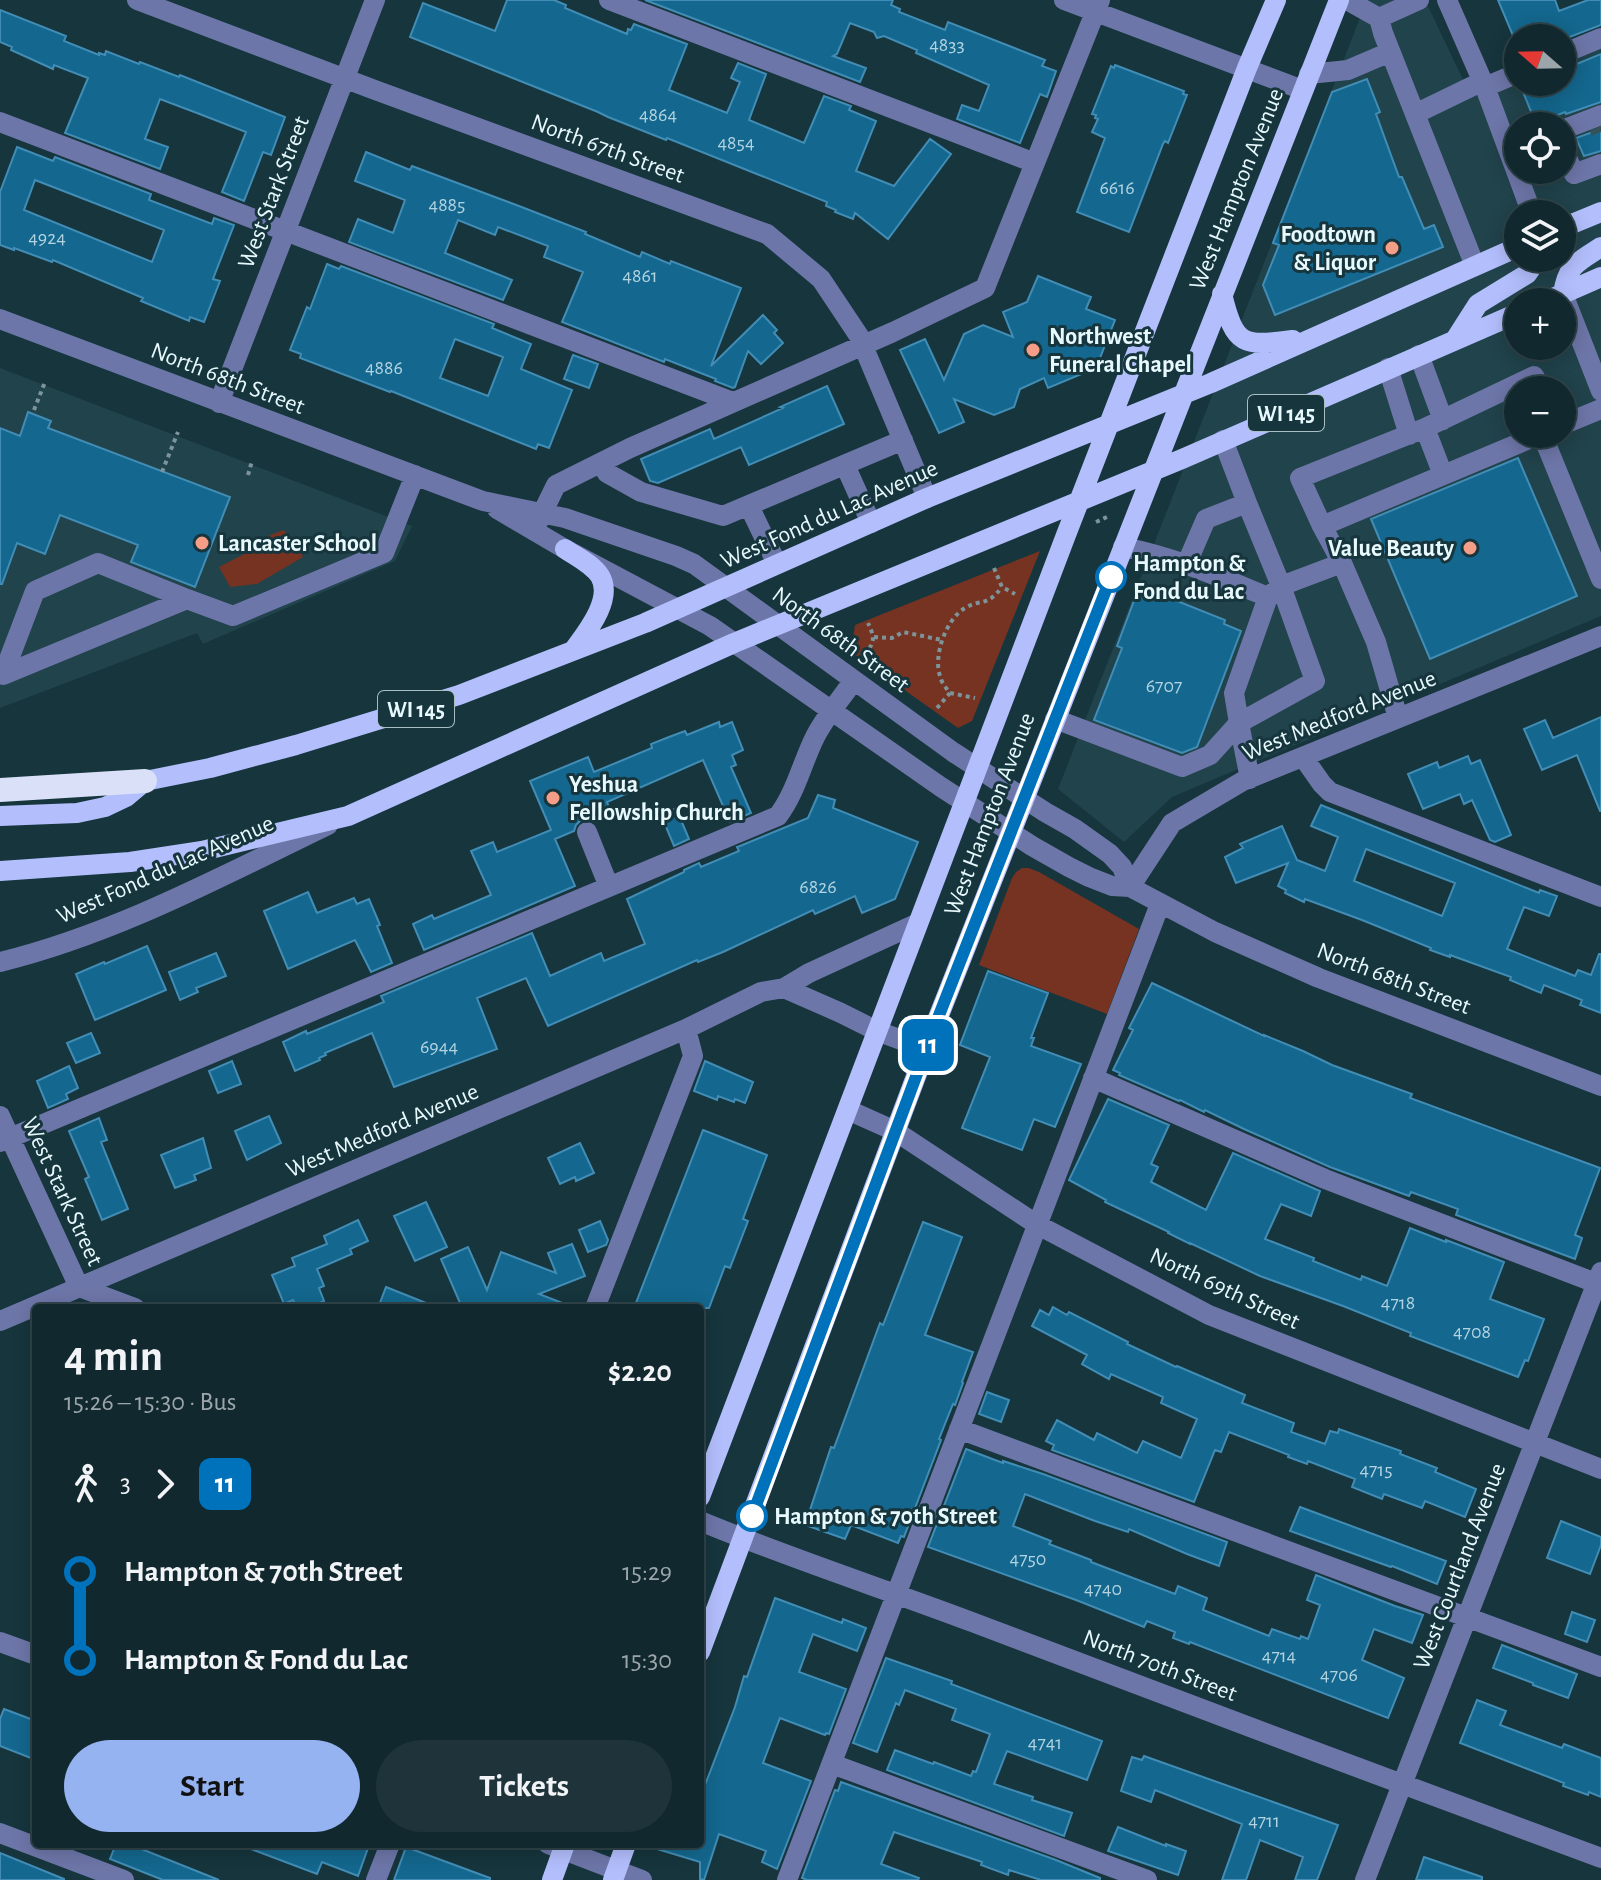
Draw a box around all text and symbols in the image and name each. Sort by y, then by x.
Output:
north arrow [1504,24,1576,96]
map controls [1504,24,1576,448]
house number: 4833 [929,35,965,55]
street label: West Hampton Avenue [1185,85,1288,294]
house number: 4864 [639,105,677,125]
street label: North 67th Street [528,110,688,188]
button: locate [1504,112,1576,184]
street label: West Stark Street [234,113,314,272]
house number: 4854 [717,133,755,153]
house number: 6616 [1099,178,1135,198]
house number: 4885 [429,195,465,215]
button: layers [1504,200,1576,272]
place label: Foodtown & Liquor [1280,223,1377,275]
house number: 4924 [28,228,66,248]
marker: Foodtown & Liquor [1383,239,1401,257]
house number: 4861 [622,266,658,286]
button: + [1504,288,1576,360]
place label: Northwest Funeral Chapel [1049,325,1192,377]
street label: North 68th Street [147,339,308,419]
marker: Northwest Funeral Chapel [1024,341,1042,359]
house number: 4886 [365,358,403,378]
button: − [1504,376,1576,448]
road number: WI 145 [1248,395,1324,431]
street label: West Fond du Lac Avenue [717,456,941,574]
place label: Lancaster School [218,532,377,556]
marker: Lancaster School [193,534,211,552]
place label: Value Beauty [1328,537,1454,561]
marker: Value Beauty [1461,539,1479,557]
place label: Hampton & Fond du Lac [1133,552,1246,604]
marker: Hampton & Fond du Lac [1096,562,1126,592]
street label: North 68th Street [768,582,913,697]
street label: West Medford Avenue [1239,666,1440,766]
house number: 6707 [1146,676,1182,696]
road number: WI 145 [378,691,454,727]
street label: West Hampton Avenue [940,710,1040,919]
place label: Yeshua Fellowship Church [569,773,744,825]
marker: Yeshua Fellowship Church [544,789,562,807]
street label: West Fond du Lac Avenue [53,811,277,929]
house number: 6826 [799,877,837,897]
street label: North 68th Street [1313,939,1474,1019]
line badge: 11 [892,1019,964,1071]
text: 11 [918,1031,938,1059]
house number: 6944 [420,1037,458,1057]
street label: West Medford Avenue [283,1080,482,1182]
street label: West Stark Street [17,1113,107,1270]
street label: North 69th Street [1146,1244,1304,1334]
house number: 4718 [1381,1293,1415,1313]
house number: 4708 [1453,1322,1491,1342]
text: 4 min [64,1335,163,1379]
text: $2.20 [608,1357,672,1387]
text: 15:26 – 15:30 · Bus [64,1389,236,1415]
house number: 4715 [1359,1460,1393,1480]
street label: West Courtland Avenue [1410,1460,1510,1673]
icon: walk [64,1462,108,1506]
icon: forward [143,1462,187,1506]
text: 11 [215,1470,235,1498]
text: 3 [120,1471,131,1497]
marker: Hampton & 70th Street [737,1501,767,1531]
place label: Hampton & 70th Street [774,1505,997,1529]
house number: 4750 [1010,1549,1046,1569]
text: Hampton & 70th Street [124,1557,402,1587]
text: 15:29 [622,1559,672,1585]
house number: 4740 [1084,1579,1122,1599]
street label: North 70th Street [1079,1626,1240,1706]
text: Hampton & Fond du Lac [124,1645,408,1675]
house number: 4714 [1262,1646,1296,1666]
text: 15:30 [622,1647,672,1673]
house number: 4706 [1320,1665,1358,1685]
house number: 4741 [1028,1733,1062,1753]
button: Start [64,1740,360,1832]
button: Tickets [376,1740,672,1832]
house number: 4711 [1248,1811,1280,1831]

